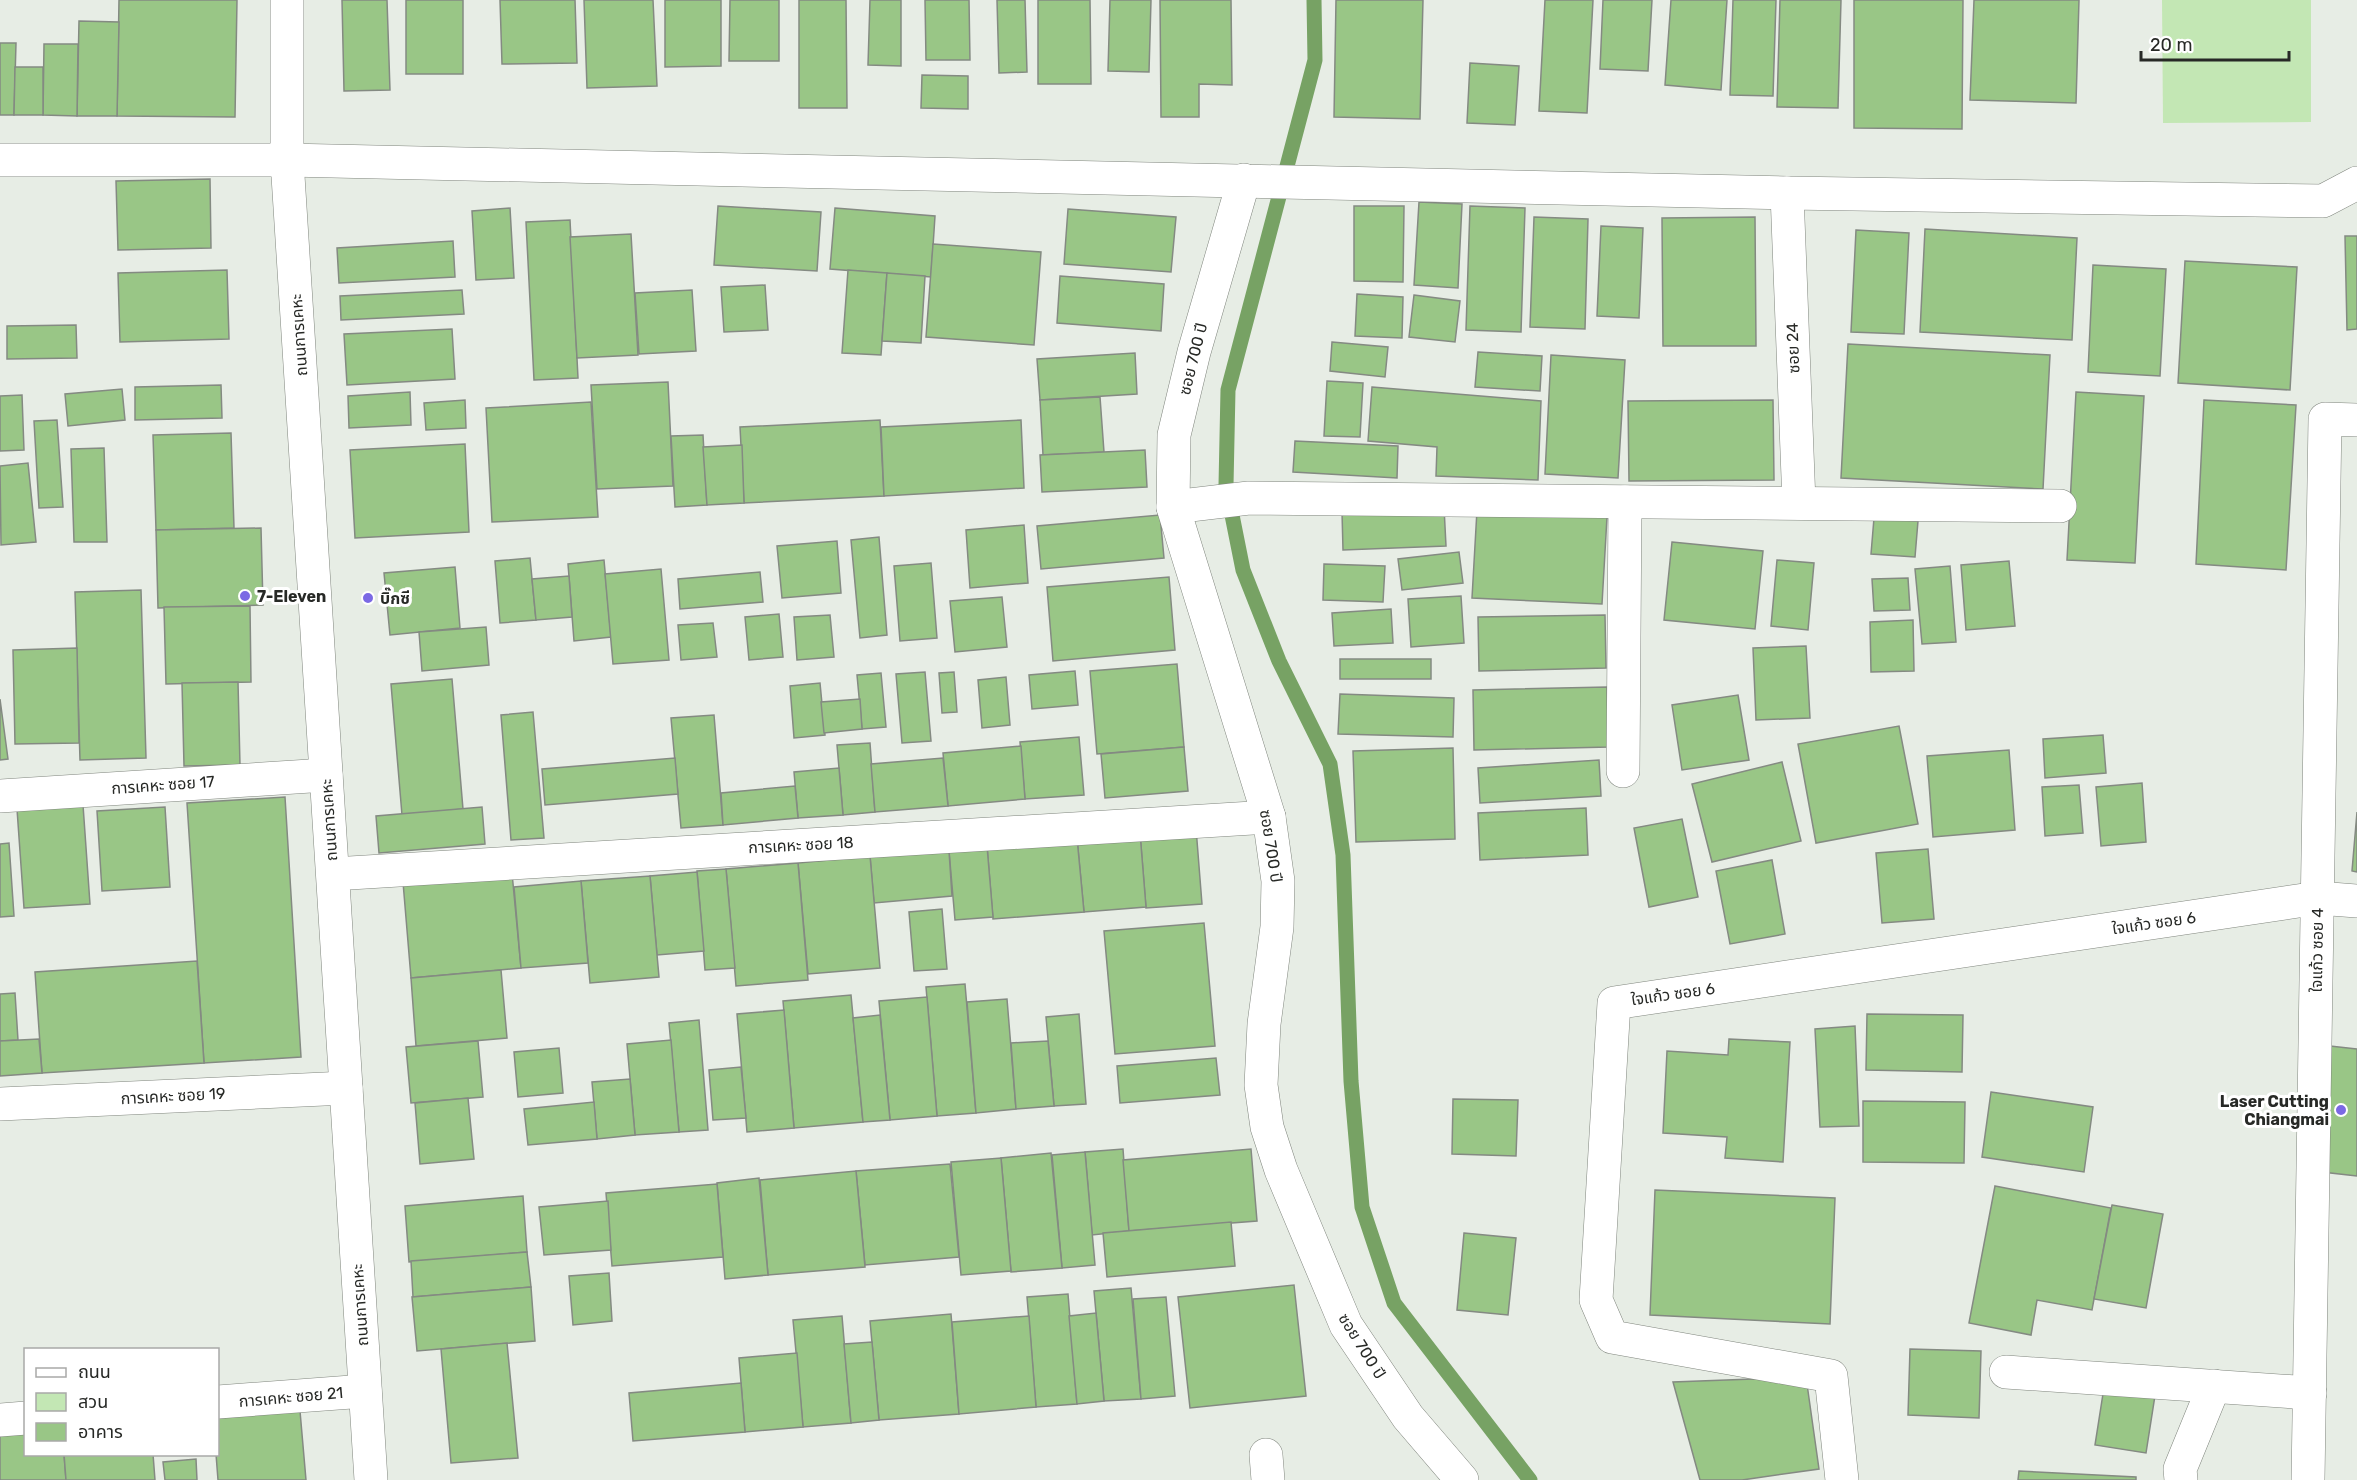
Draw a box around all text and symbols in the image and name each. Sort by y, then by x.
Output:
scale bar [2141,24,2290,62]
text: 20 m [2150,34,2192,56]
street label: ถนนการเคหะ [287,293,311,377]
street label: ซอย 700 ปี [1175,321,1211,397]
street label: ซอย 24 [1783,322,1803,374]
place label: 7-Eleven [257,587,326,606]
place label: บิ๊กซี [380,587,410,608]
marker: 7-Eleven [238,589,252,603]
marker: บิ๊กซี [361,591,375,605]
street label: การเคหะ ซอย 17 [111,772,215,798]
street label: ถนนการเคหะ [317,778,341,862]
street label: ซอย 700 ปี [1256,808,1286,884]
street label: การเคหะ ซอย 18 [748,833,854,857]
street label: ใจแก้ว ซอย 4 [2307,907,2327,992]
street label: ใจแก้ว ซอย 6 [2111,908,2197,938]
street label: ใจแก้ว ซอย 6 [1630,979,1716,1009]
street label: การเคหะ ซอย 19 [120,1084,226,1108]
place label: Laser Cutting Chiangmai [2220,1092,2329,1129]
marker: Laser Cutting Chiangmai [2334,1103,2348,1117]
street label: ถนนการเคหะ [348,1263,372,1347]
street label: ซอย 700 ปี [1334,1310,1390,1382]
legend [24,1348,219,1456]
text: ถนน [78,1361,111,1383]
street label: การเคหะ ซอย 21 [238,1383,344,1411]
text: สวน [78,1391,108,1413]
text: อาคาร [78,1421,123,1443]

